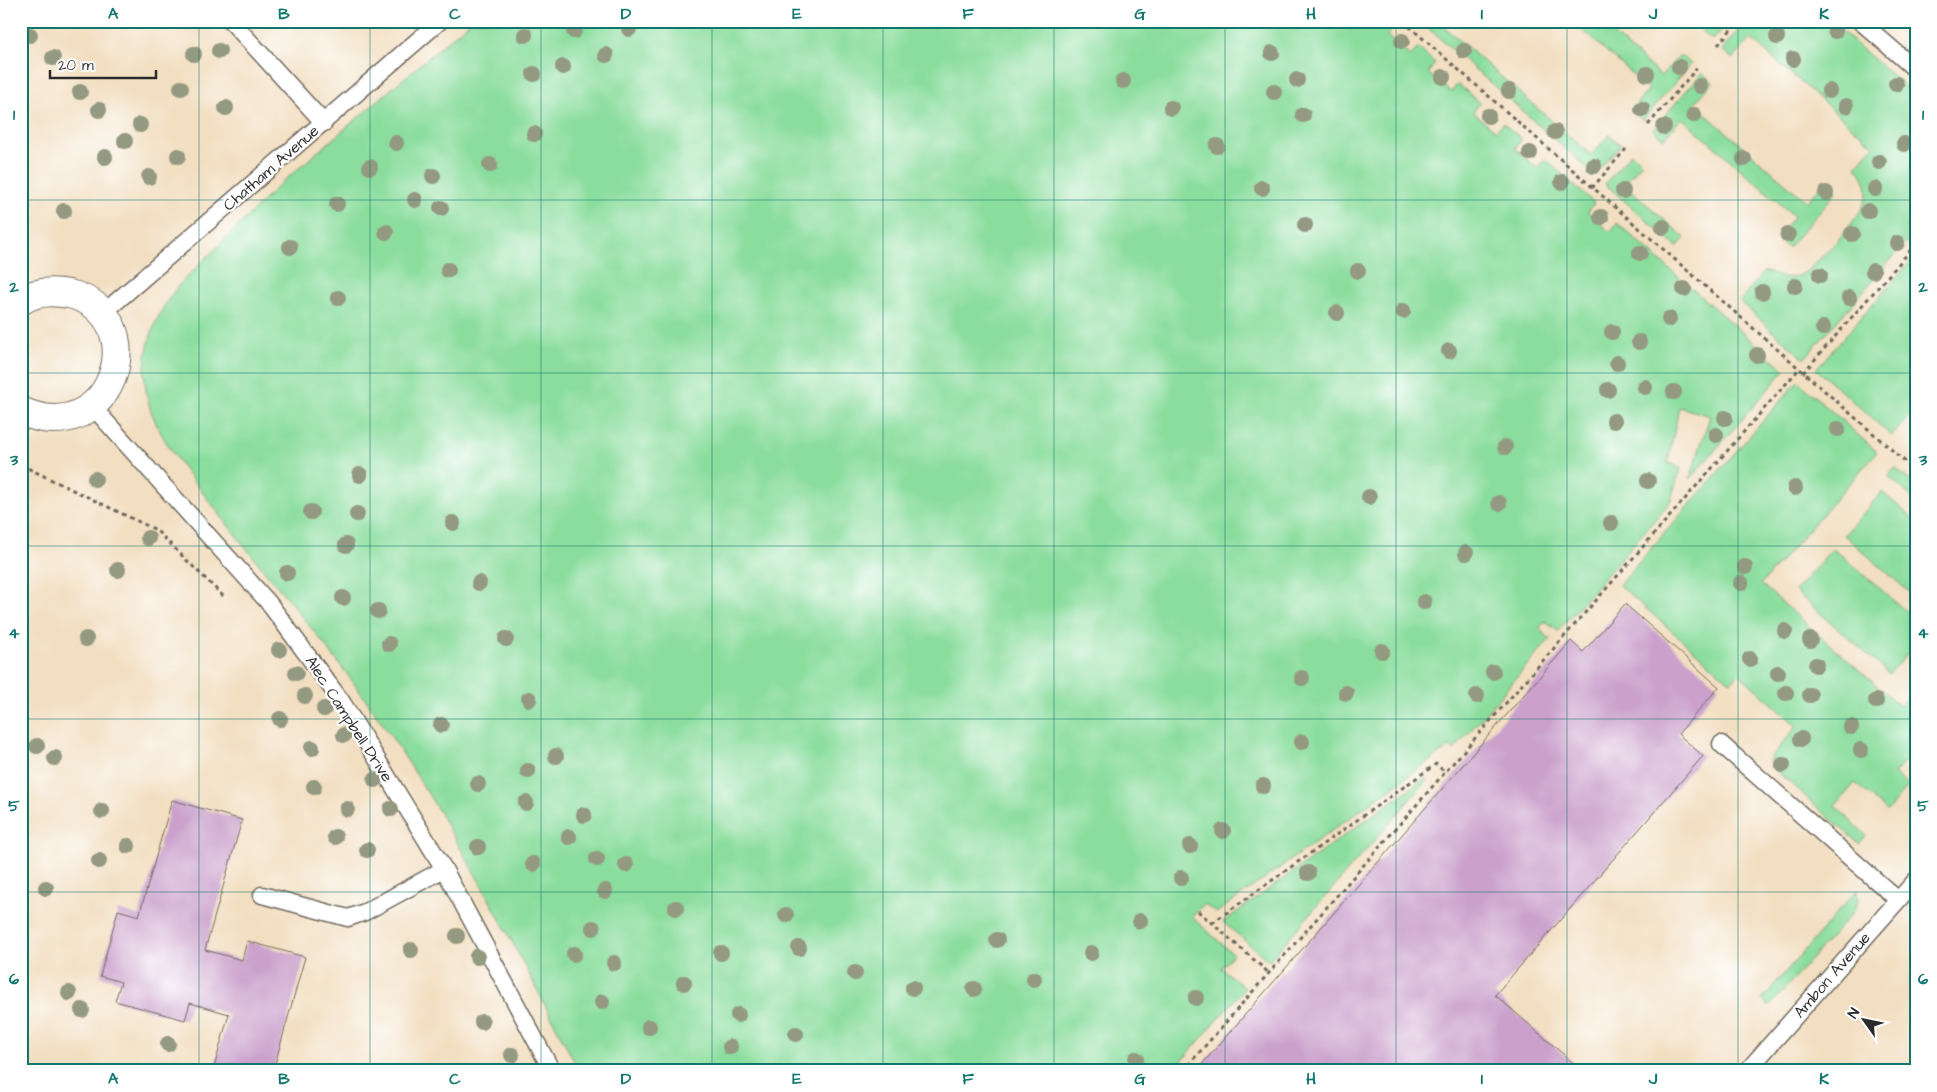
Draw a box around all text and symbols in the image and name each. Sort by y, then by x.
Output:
text: A [108,3,119,25]
text: B [278,3,290,25]
text: C [449,3,461,25]
text: D [621,3,632,25]
text: E [792,3,802,25]
text: F [962,3,974,25]
text: G [1134,3,1146,25]
text: H [1306,3,1316,25]
text: I [1481,3,1483,25]
text: J [1648,3,1658,25]
text: K [1819,3,1829,25]
scale bar [50,48,156,80]
text: 20 m [58,55,94,76]
text: 1 [13,104,16,126]
text: 1 [1922,104,1925,126]
street label: Chatham Avenue [218,120,324,216]
text: 2 [8,276,19,298]
text: 2 [1917,276,1928,298]
text: 3 [9,449,19,471]
text: 3 [1918,449,1928,471]
text: 4 [9,622,20,644]
text: 4 [1918,622,1929,644]
street label: Alec Campbell Drive [300,652,398,787]
text: 5 [8,795,20,817]
text: 5 [1917,795,1929,817]
street label: Ambon Avenue [1789,927,1876,1023]
text: 6 [9,968,19,990]
text: 6 [1918,968,1928,990]
north arrow [1840,994,1890,1044]
text: N [1843,1004,1865,1023]
text: A [108,1068,119,1090]
text: B [278,1068,290,1090]
text: C [449,1068,461,1090]
text: D [621,1068,632,1090]
text: E [792,1068,802,1090]
text: F [962,1068,974,1090]
text: G [1134,1068,1146,1090]
text: H [1306,1068,1316,1090]
text: I [1481,1068,1483,1090]
text: J [1648,1068,1658,1090]
text: K [1819,1068,1829,1090]

